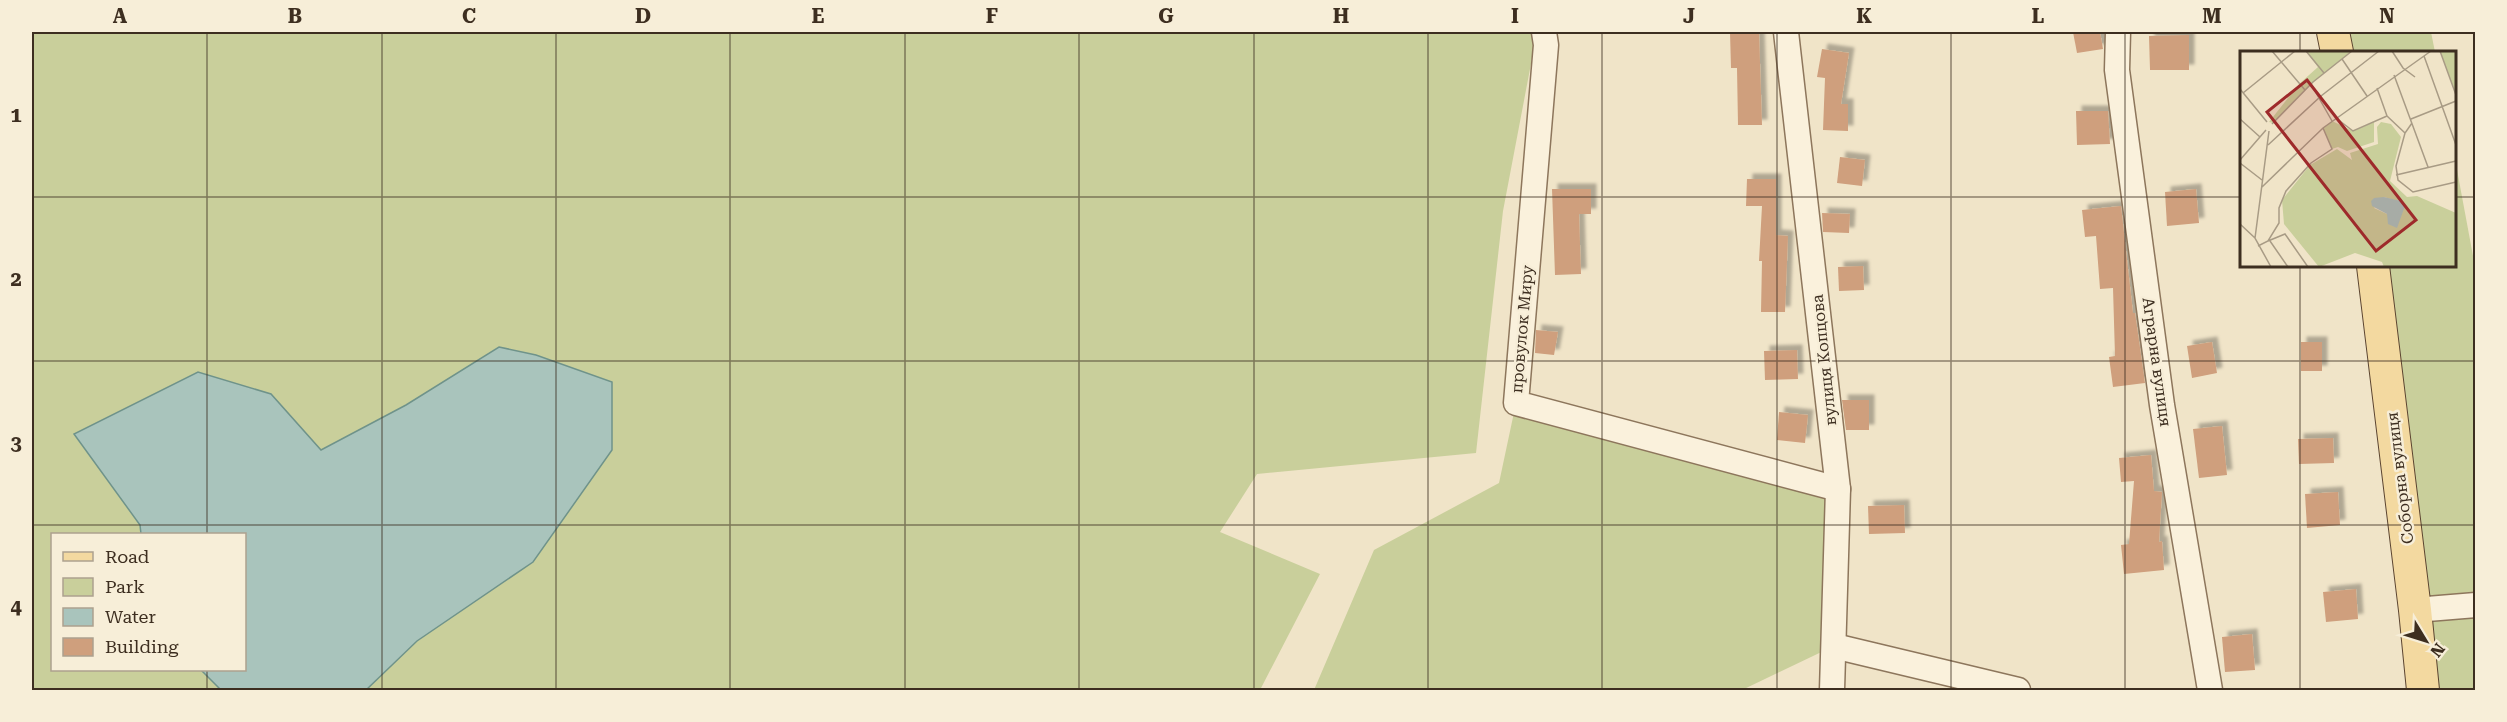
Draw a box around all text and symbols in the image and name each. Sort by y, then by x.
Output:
text: A [113,4,128,28]
text: B [288,4,302,28]
text: C [462,4,476,28]
text: D [635,4,651,28]
text: E [812,4,825,28]
text: F [986,4,998,28]
text: G [1158,4,1174,28]
text: H [1333,4,1349,28]
text: I [1511,4,1519,28]
text: J [1683,4,1695,28]
text: K [1856,4,1872,28]
text: L [2032,4,2045,28]
text: M [2202,4,2222,28]
text: N [2379,4,2395,28]
inset map [2240,51,2456,267]
text: 1 [10,103,22,127]
street label: провулок Миру [1507,264,1537,394]
text: 2 [10,267,22,291]
street label: вулиця Копцова [1808,293,1840,426]
street label: Аграрна вулиця [2139,296,2175,428]
street label: Соборна вулиця [2382,411,2418,545]
text: 3 [10,431,22,455]
legend [51,533,246,671]
text: Road [105,546,150,567]
text: Park [105,576,145,597]
text: 4 [10,595,22,619]
text: Water [105,606,156,627]
north arrow [2396,611,2456,671]
text: Building [105,636,179,657]
text: N [2426,639,2449,661]

